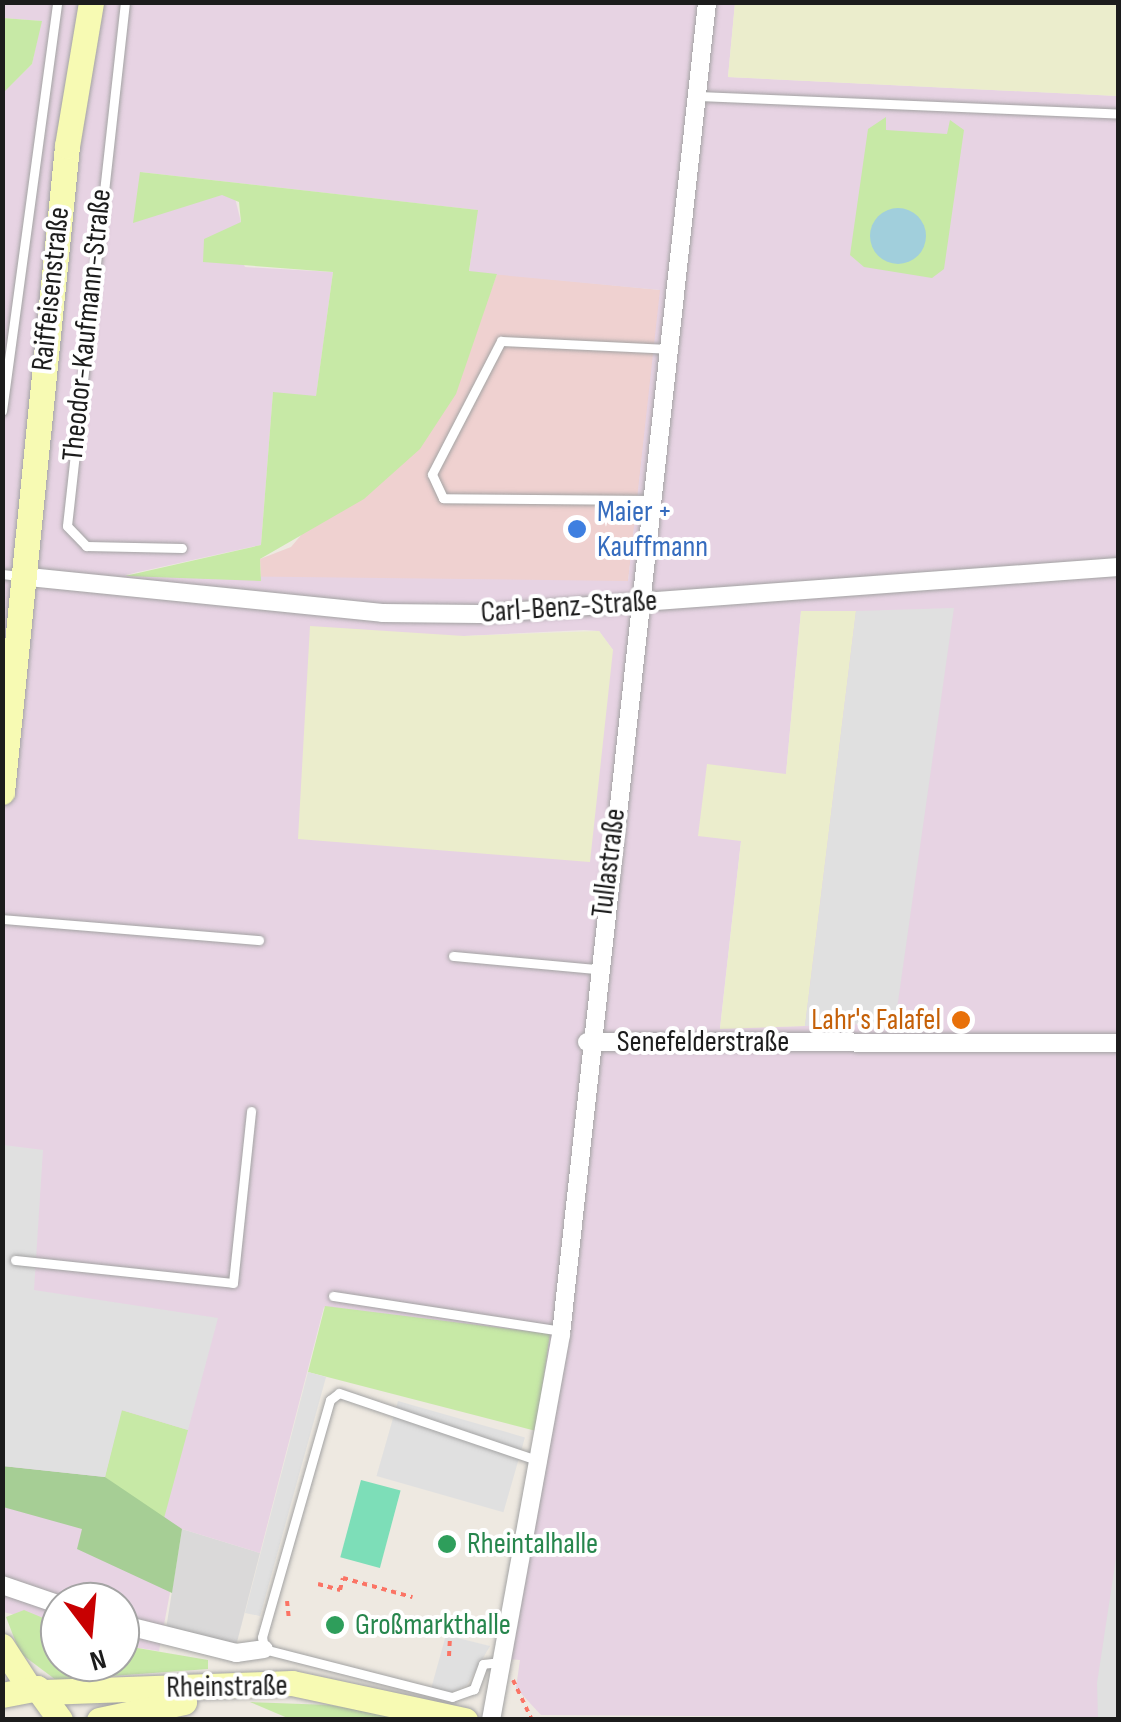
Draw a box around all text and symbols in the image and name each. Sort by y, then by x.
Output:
street label: Theodor-Kaufmann-Straße [55,187,119,463]
street label: Raiffeisenstraße [24,205,78,373]
place label: Maier + Kauffmann [597,494,708,564]
marker: Maier + Kauffmann [566,518,588,540]
street label: Carl-Benz-Straße [480,583,658,631]
street label: Tullastraße [584,806,634,920]
place label: Lahr's Falafel [811,1002,941,1038]
marker: Lahr's Falafel [950,1009,972,1031]
street label: Senefelderstraße [617,1024,789,1060]
place label: Rheintalhalle [467,1526,598,1562]
marker: Rheintalhalle [436,1533,458,1555]
north arrow [40,1582,140,1682]
place label: Großmarkthalle [355,1607,511,1643]
marker: Großmarkthalle [324,1614,346,1636]
text: N [86,1641,110,1677]
street label: Rheinstraße [166,1668,288,1706]

